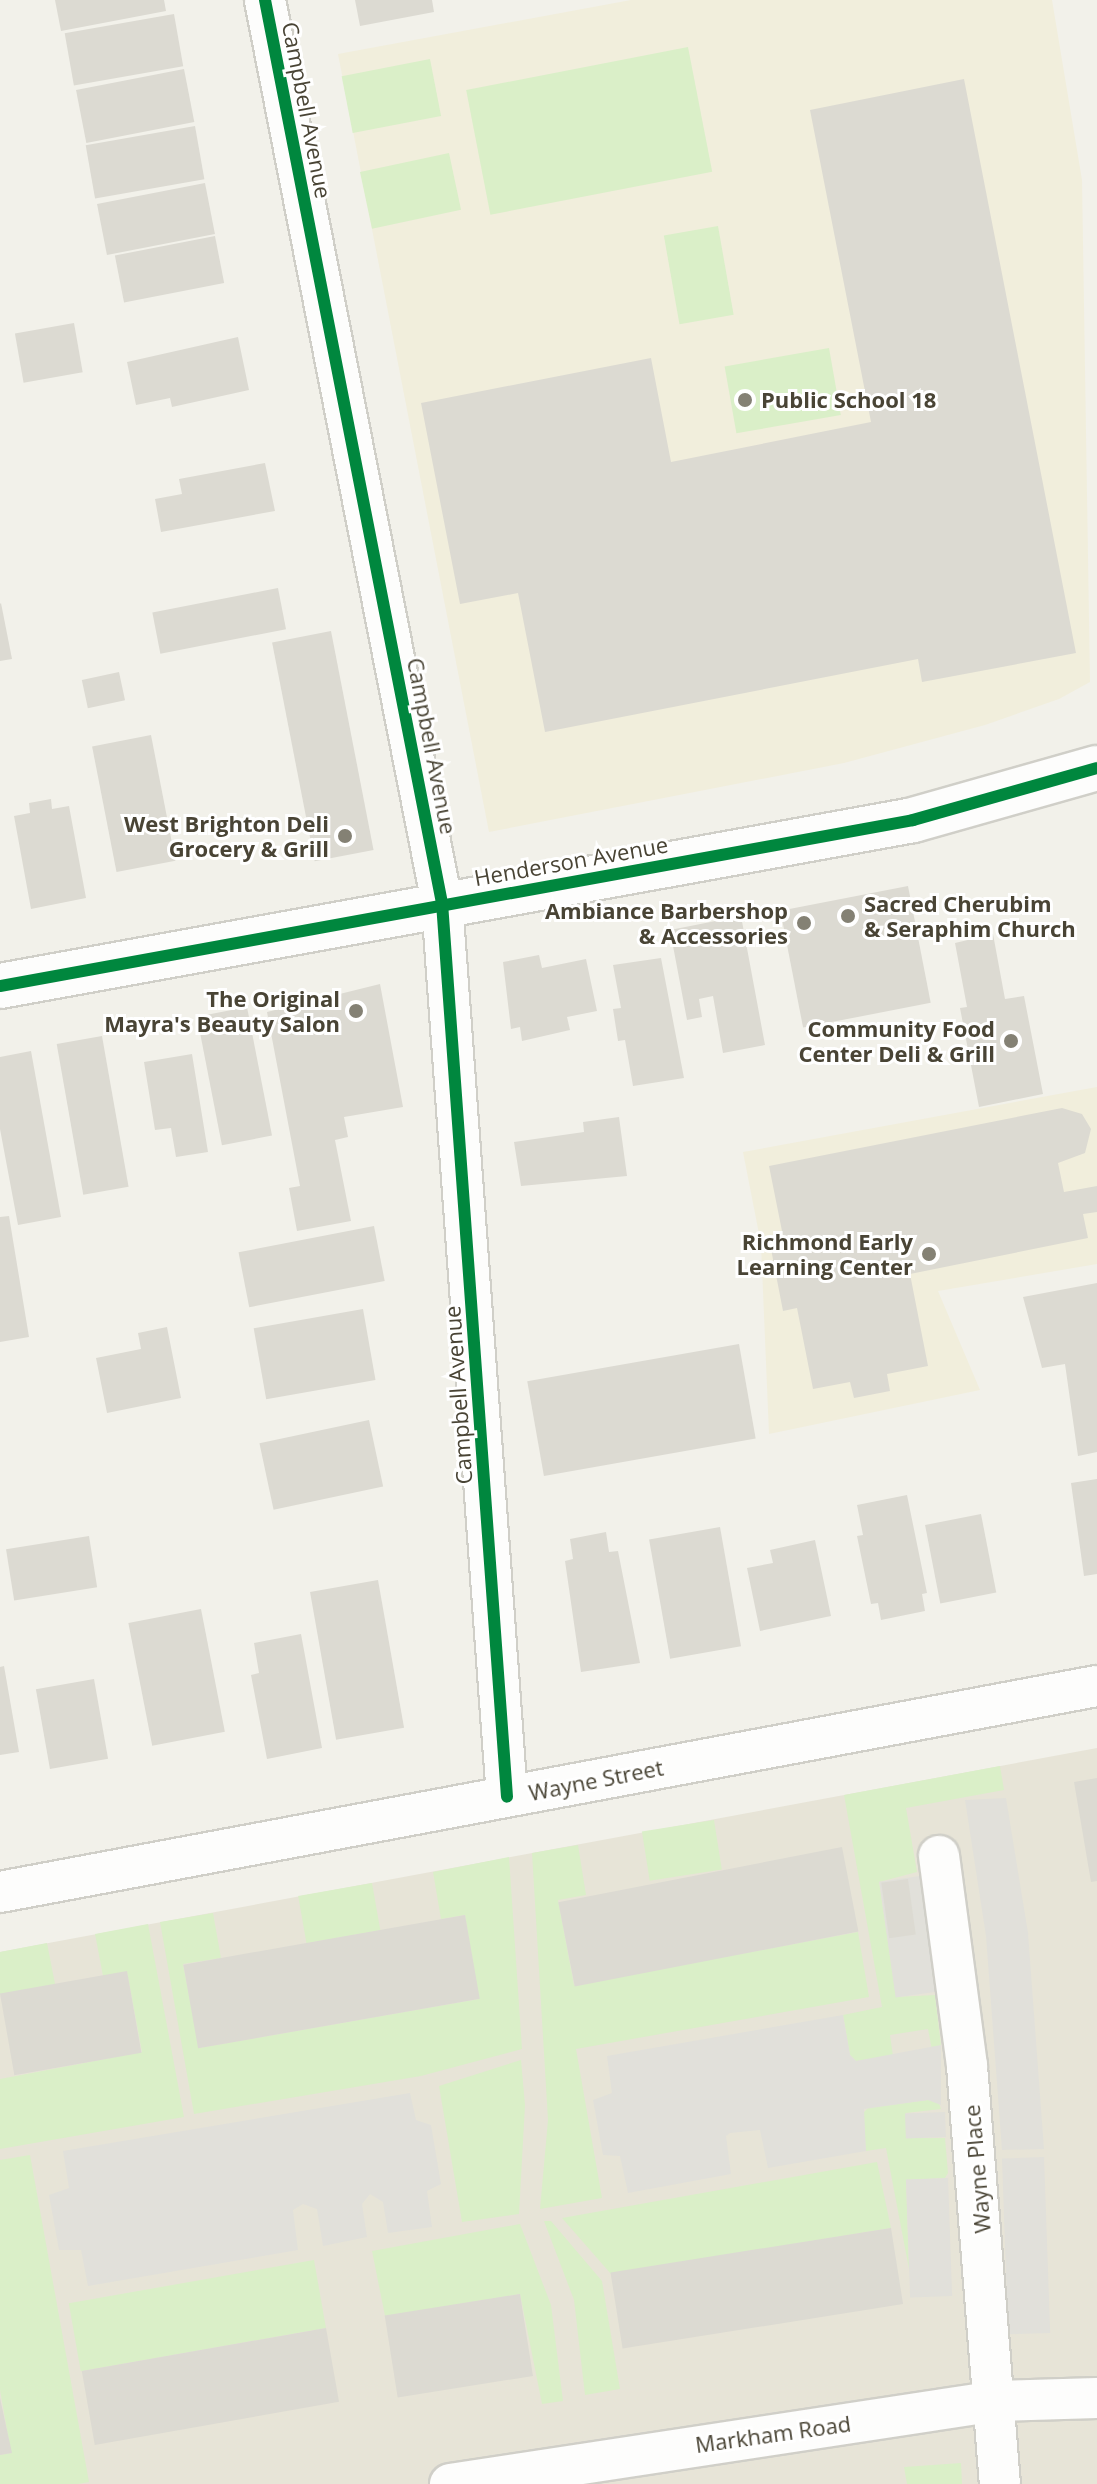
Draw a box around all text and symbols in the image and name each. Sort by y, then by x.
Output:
street label: Campbell Avenue [277,20,337,200]
place label: Public School 18 [761,387,936,413]
marker: Public School 18 [736,391,754,409]
street label: Campbell Avenue [402,656,462,836]
place label: West Brighton Deli Grocery & Grill [124,810,329,862]
marker: West Brighton Deli Grocery & Grill [336,827,354,845]
street label: Henderson Avenue [472,831,670,891]
place label: Sacred Cherubim & Seraphim Church [864,890,1076,942]
place label: Ambiance Barbershop & Accessories [545,897,788,948]
marker: Sacred Cherubim & Seraphim Church [839,907,857,925]
marker: Ambiance Barbershop & Accessories [795,914,813,932]
place label: The Original Mayra's Beauty Salon [104,985,340,1036]
marker: The Original Mayra's Beauty Salon [347,1002,365,1020]
place label: Community Food Center Deli & Grill [799,1015,995,1066]
marker: Community Food Center Deli & Grill [1002,1032,1020,1050]
place label: Richmond Early Learning Center [737,1228,913,1280]
marker: Richmond Early Learning Center [920,1245,938,1263]
street label: Campbell Avenue [439,1305,477,1485]
street label: Wayne Street [526,1754,666,1806]
street label: Wayne Place [958,2104,996,2234]
street label: Markham Road [693,2410,853,2458]

